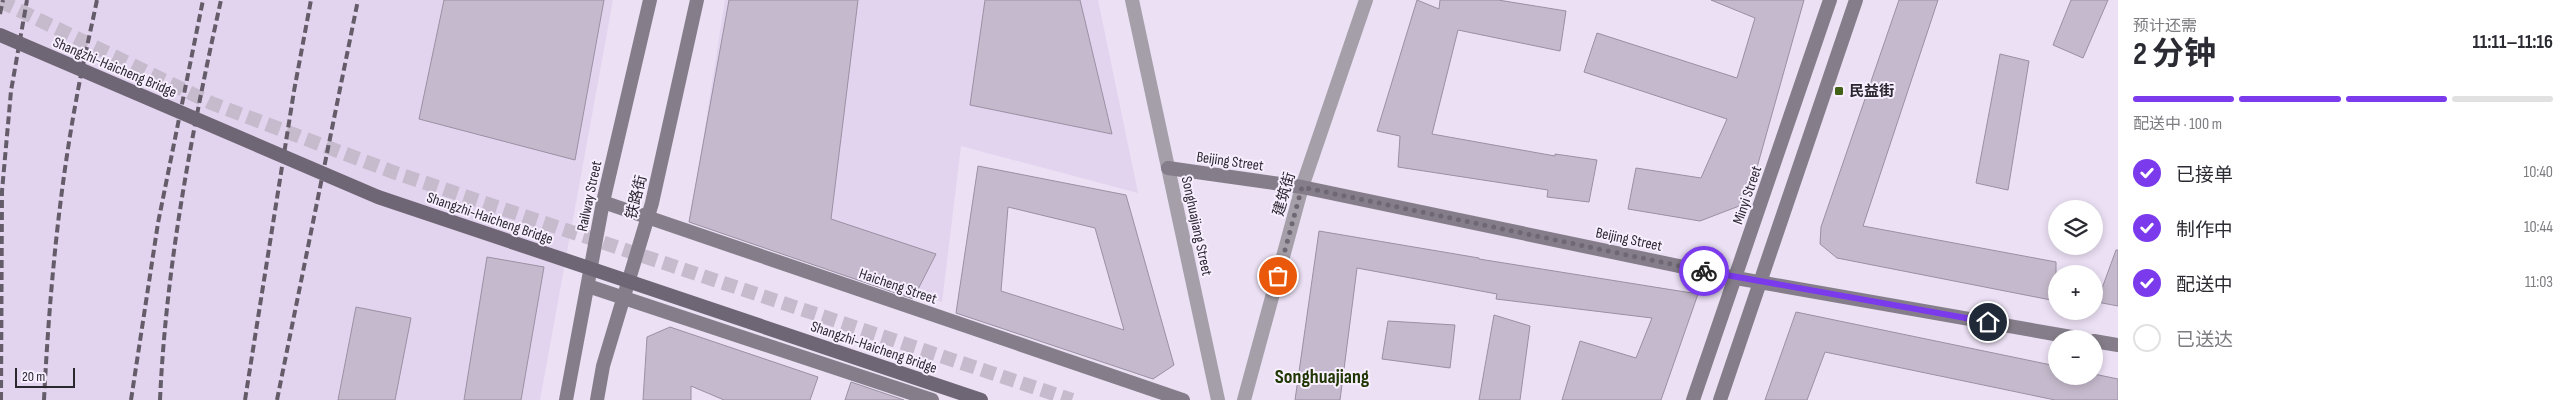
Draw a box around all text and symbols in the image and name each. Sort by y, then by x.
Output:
text: 预计还需 [2133,17,2197,36]
text: 11:11–11:16 [2472,31,2553,54]
street label: Shangzhi-Haicheng Bridge [50,33,180,102]
text: 2 分钟 [2133,35,2216,74]
place label: 民益街 [1849,82,1894,101]
marker: 民益街 [1833,85,1845,97]
text: 配送中 · 100 m [2133,115,2222,134]
street label: Beijing Street [1195,147,1265,176]
street label: Railway Street [573,159,606,233]
icon: check [2133,159,2161,187]
street label: Minyi Street [1729,163,1766,227]
text: 10:40 [2524,163,2553,182]
text: 已接单 [2176,164,2233,187]
street label: 建筑街 [1269,170,1300,218]
street label: 铁路街 [622,173,651,221]
street label: Songhuajiang Street [1177,175,1216,278]
street label: Shangzhi-Haicheng Bridge [424,188,556,249]
map controls [2048,200,2103,385]
button: layers [2048,200,2103,255]
icon: check [2133,214,2161,242]
text: 10:44 [2524,218,2553,237]
text: 制作中 [2176,219,2233,242]
street label: Beijing Street [1594,223,1664,256]
courier [1679,246,1729,296]
pin [1257,255,1299,297]
icon: bike [1690,257,1718,285]
icon: bag [1264,262,1292,290]
street label: Haicheng Street [856,264,940,309]
button: + [2048,265,2103,320]
icon: check [2133,269,2161,297]
text: 11:03 [2525,273,2553,292]
text: 配送中 [2176,274,2233,297]
pin [1967,301,2009,343]
icon: home [1974,308,2002,336]
street label: Shangzhi-Haicheng Bridge [808,317,940,378]
text: 已送达 [2176,329,2233,352]
button: − [2048,330,2103,385]
scale bar [15,365,75,388]
district label: Songhuajiang [1275,365,1370,389]
text: 20 m [22,368,45,385]

